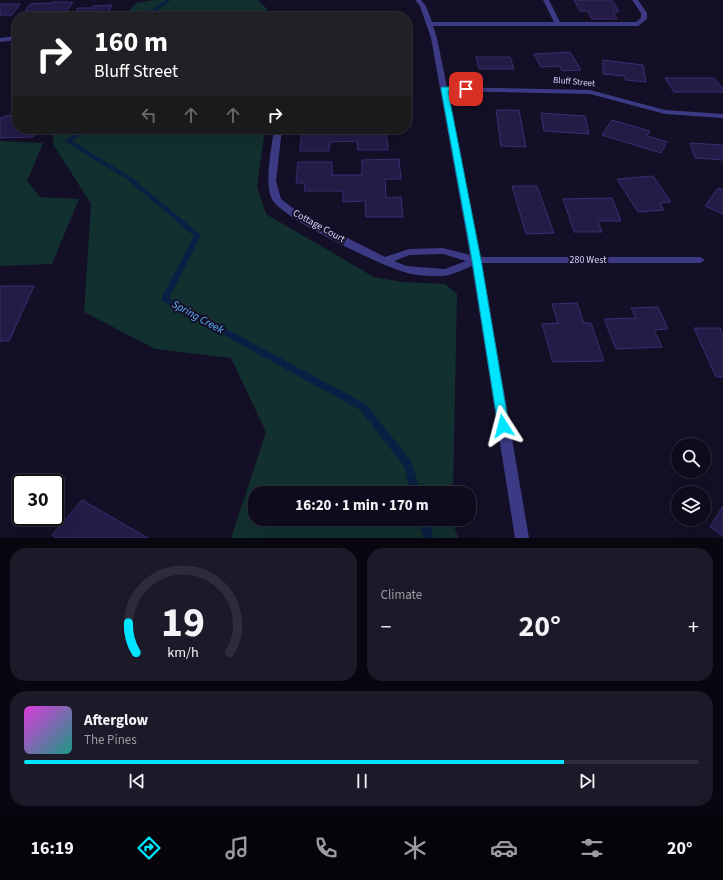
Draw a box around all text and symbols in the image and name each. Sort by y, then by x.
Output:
text: 160 m [94,22,168,62]
icon: right [28,28,80,80]
text: Bluff Street [94,59,178,84]
pin [449,72,483,106]
street label: Bluff Street [552,74,596,90]
icon: arrive [455,78,477,100]
icon: left [138,104,160,126]
icon: ahead [180,104,202,126]
icon: ahead [222,104,244,126]
icon: right [264,104,286,126]
street label: Cottage Court [290,206,348,246]
street label: 280 West [569,253,607,267]
water label: Spring Creek [169,297,227,338]
position arrow [482,405,524,447]
map controls [671,438,711,526]
button: search [671,438,711,478]
speed limit sign: 30 [12,474,64,526]
button: layers [671,486,711,526]
text: 16:20 · 1 min · 170 m [295,495,429,516]
text: Climate [381,586,422,604]
text: 19 [161,592,205,652]
text: 20° [518,605,561,648]
text: − [381,611,391,643]
text: + [688,611,699,643]
text: km/h [167,641,199,662]
text: Afterglow [84,710,148,731]
text: The Pines [84,731,137,749]
icon: previous [126,770,148,792]
icon: pause [351,770,373,792]
icon: next [576,770,598,792]
icon: directions [135,834,163,862]
icon: music [223,834,251,862]
icon: phone [312,834,340,862]
icon: climate [401,834,429,862]
icon: car [490,834,518,862]
icon: filters [578,834,606,862]
text: 16:19 [30,836,74,861]
text: 20° [667,836,693,861]

